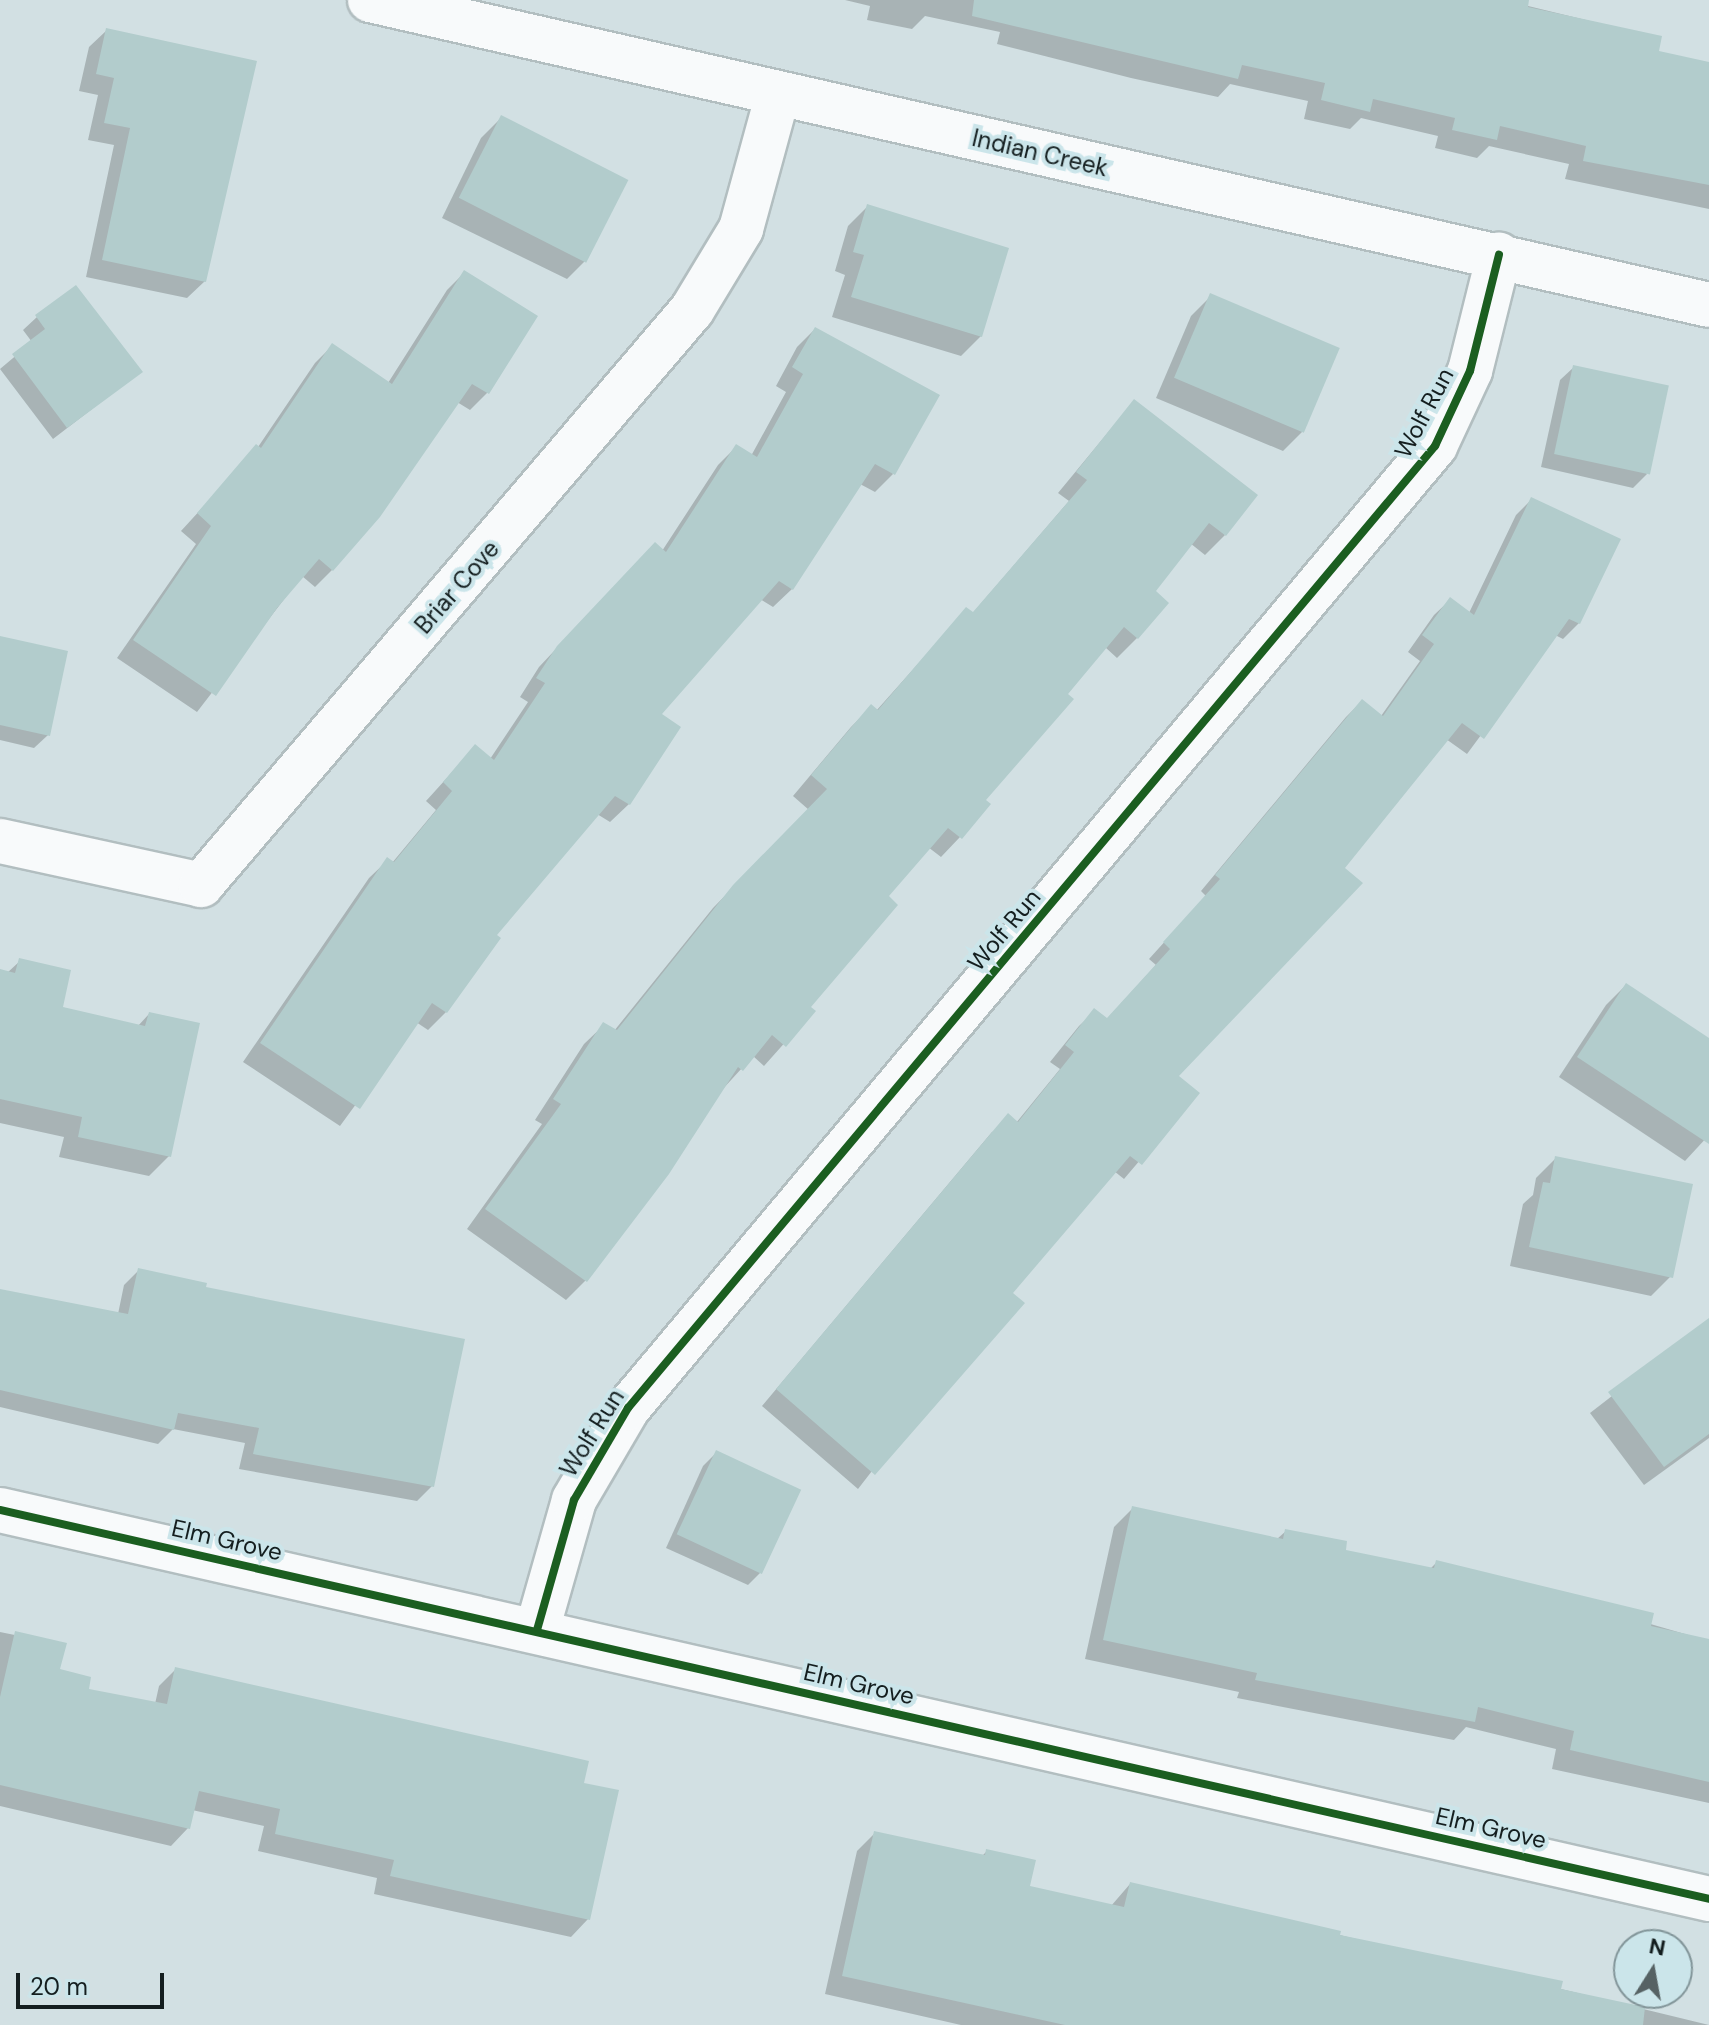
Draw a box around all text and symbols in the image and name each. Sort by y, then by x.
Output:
street label: Indian Creek [969,123,1111,183]
street label: Wolf Run [1388,363,1460,463]
street label: Briar Cove [409,535,505,639]
street label: Wolf Run [961,883,1047,977]
street label: Wolf Run [554,1384,630,1482]
street label: Elm Grove [169,1513,285,1567]
street label: Elm Grove [801,1657,917,1711]
street label: Elm Grove [1433,1801,1549,1855]
north arrow [1613,1929,1693,2009]
text: N [1647,1931,1668,1963]
scale bar [20,1957,168,2007]
text: 20 m [30,1971,88,2002]

